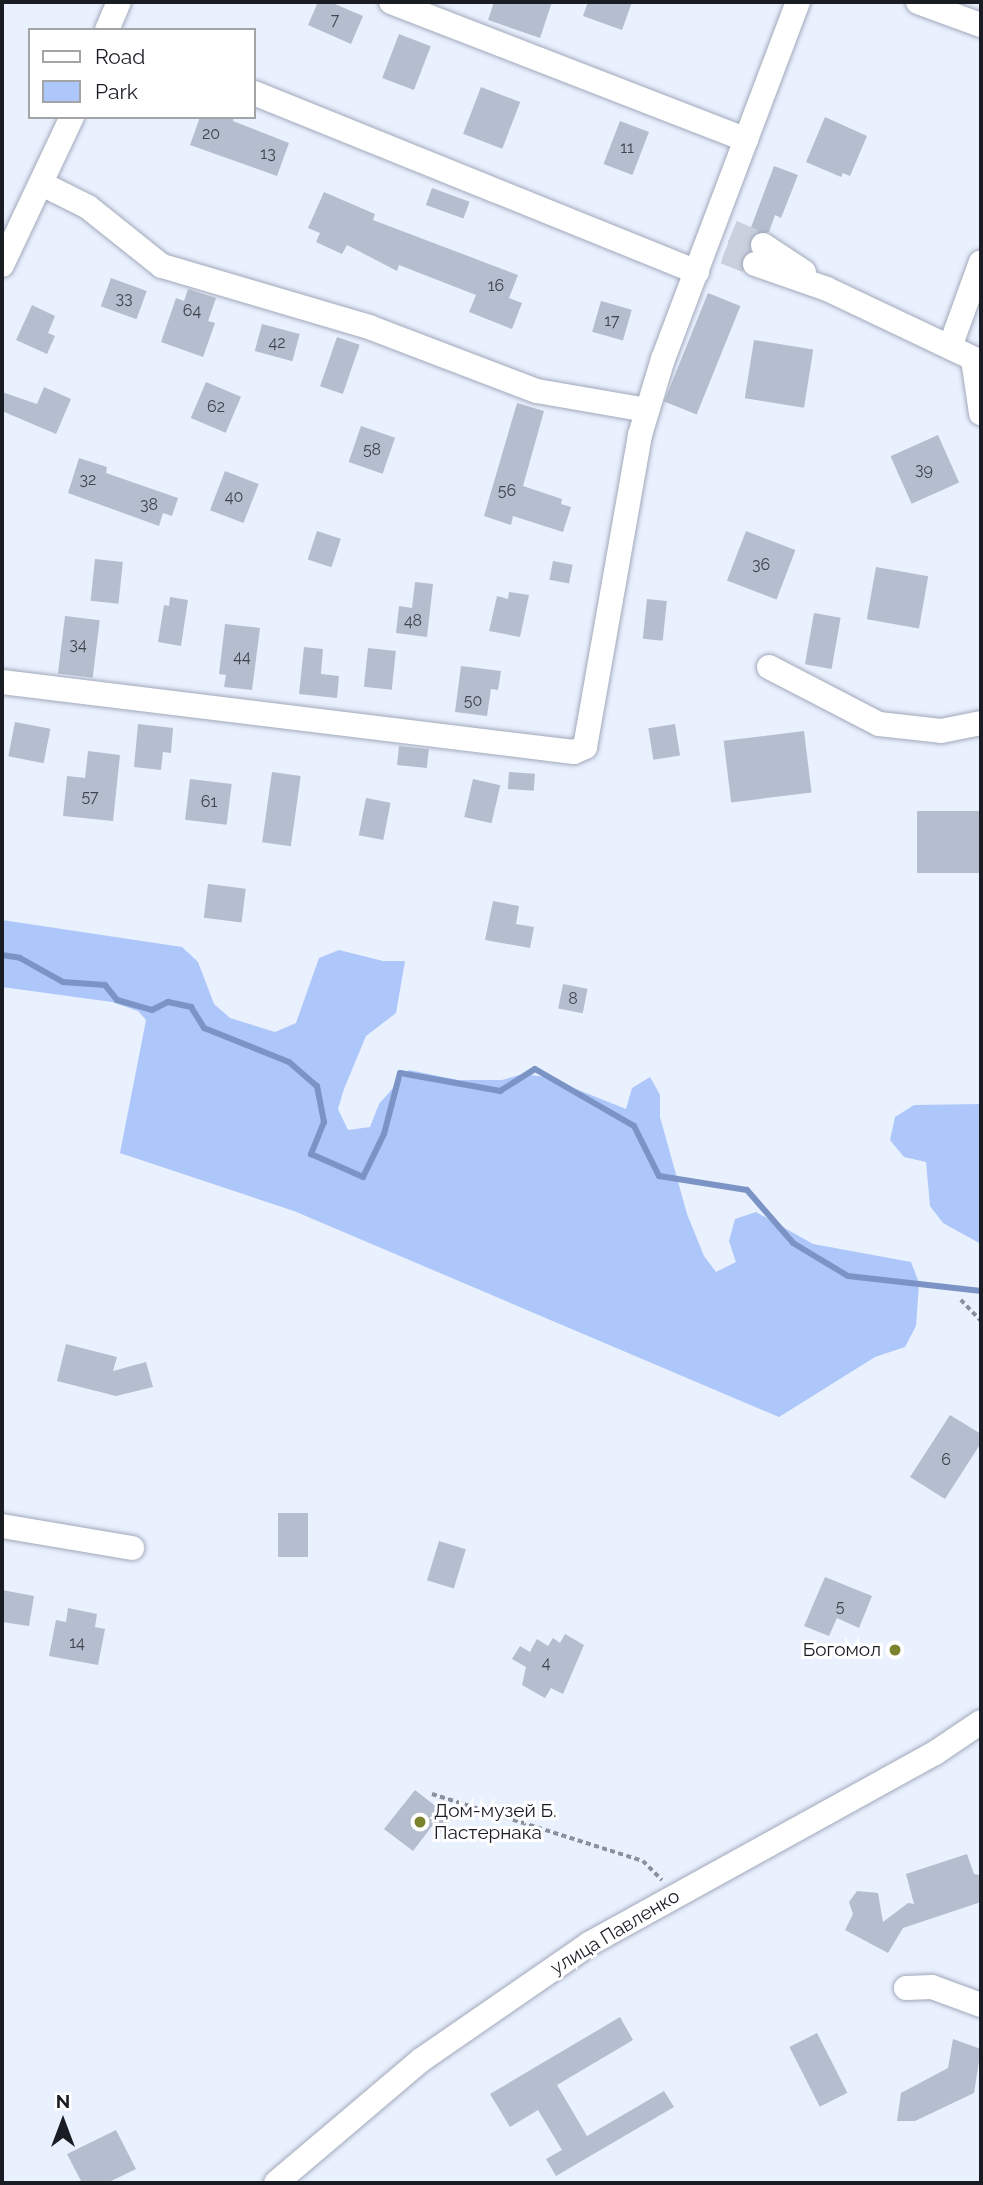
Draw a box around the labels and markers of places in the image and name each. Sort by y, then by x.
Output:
place label: Богомол [803,1639,881,1661]
marker: Богомол [887,1642,903,1658]
place label: Дом-музей Б. Пастернака [434,1800,556,1844]
marker: Дом-музей Б. Пастернака [412,1814,428,1830]

